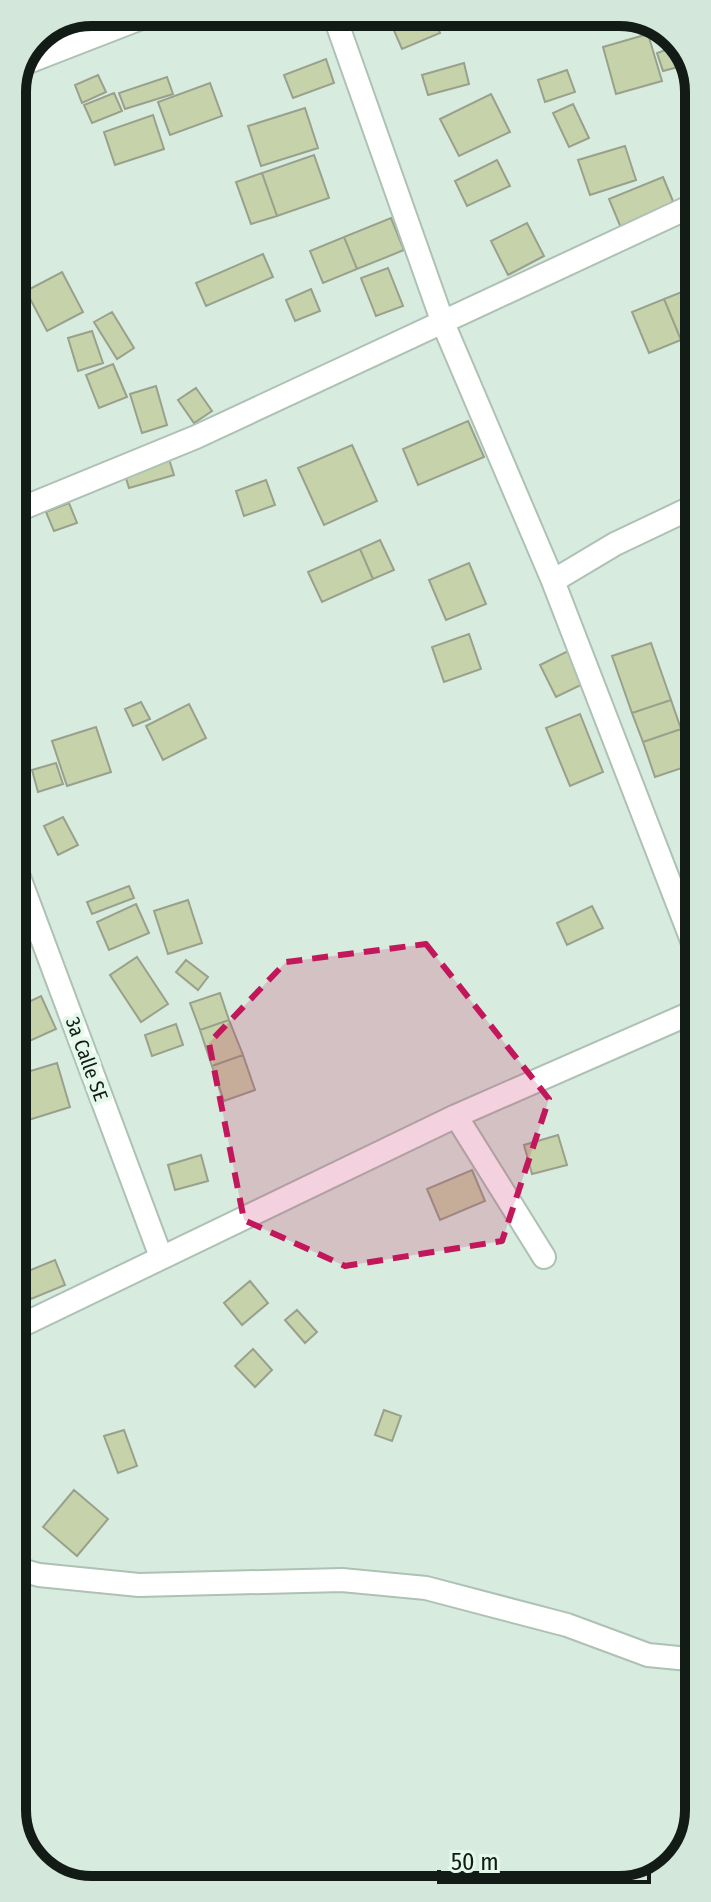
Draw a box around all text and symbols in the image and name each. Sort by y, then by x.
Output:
street label: 3a Calle SE [61,1014,113,1104]
scale bar [439,1834,649,1884]
text: 50 m [451,1848,499,1876]

